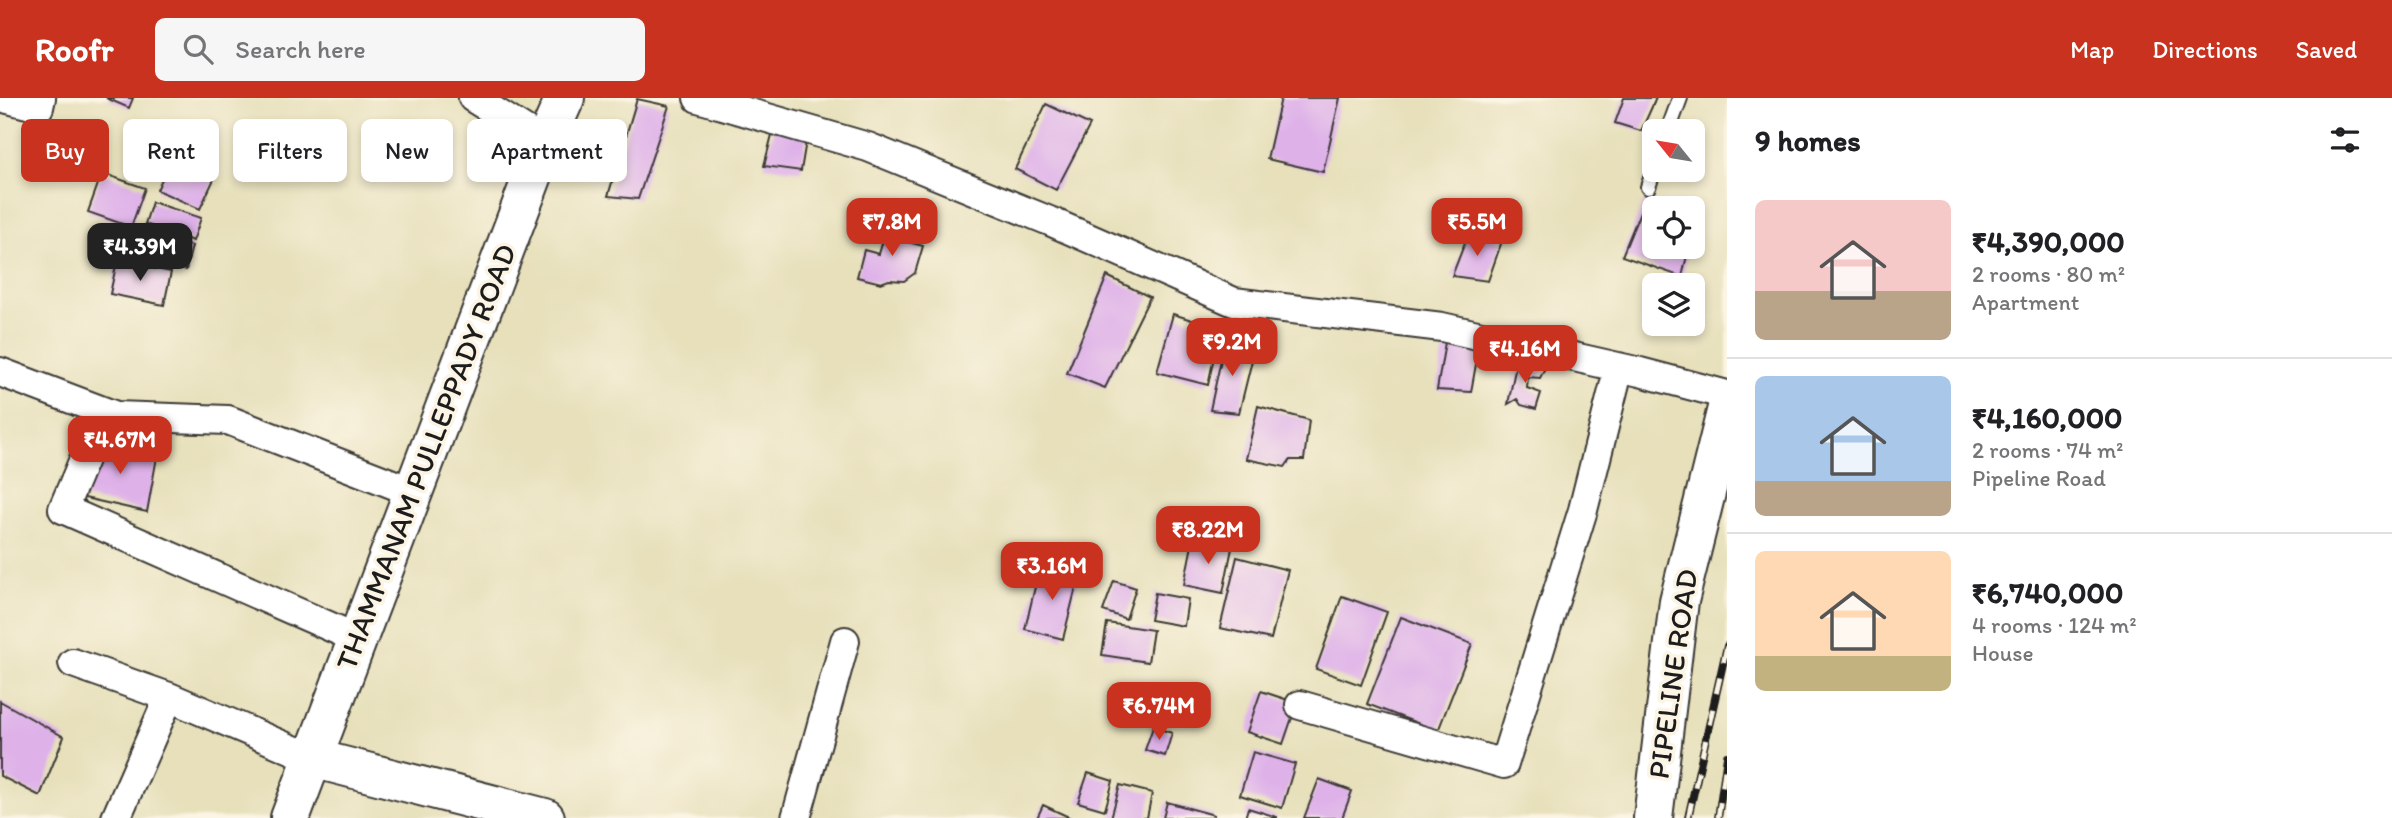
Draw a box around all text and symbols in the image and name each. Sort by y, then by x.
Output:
search box [155,18,645,81]
text: Roofr [35,30,113,69]
icon: search [179,30,217,68]
text: Search here [235,33,366,65]
text: Map [2070,35,2114,64]
text: Directions [2152,35,2258,64]
text: Saved [2296,35,2357,64]
chip: Buy [21,119,109,182]
chip: Rent [123,119,219,182]
chip: Filters [233,119,347,182]
chip: New [361,119,453,182]
chip: Apartment [467,119,627,182]
north arrow [1642,119,1704,182]
map controls [1642,119,1705,336]
icon: filters [2326,121,2364,159]
text: 9 homes [1755,122,1861,159]
button: locate [1642,196,1705,259]
pin: ₹7.8M [843,198,941,258]
pin: ₹5.5M [1428,198,1526,258]
text: ₹7.8M [863,207,921,235]
text: ₹5.5M [1447,207,1507,235]
pin: ₹4.39M [83,223,197,283]
text: ₹4,390,000 [1972,223,2125,260]
icon: home [1811,228,1895,312]
text: ₹4.39M [103,232,177,260]
street label: THAMMANAM PULLEPPADY ROAD [327,239,524,675]
text: 2 rooms · 80 m² [1972,260,2125,288]
button: layers [1642,273,1705,336]
text: Apartment [1972,288,2079,316]
pin: ₹9.2M [1183,318,1281,378]
pin: ₹4.16M [1468,326,1582,385]
text: ₹9.2M [1202,327,1262,355]
text: ₹4.16M [1489,334,1561,362]
text: ₹4,160,000 [1972,399,2123,436]
icon: home [1811,404,1895,488]
pin: ₹4.67M [63,416,177,476]
text: ₹4.67M [84,425,156,453]
text: 2 rooms · 74 m² [1972,436,2124,464]
text: Pipeline Road [1972,464,2106,492]
pin: ₹8.22M [1151,506,1265,566]
text: ₹8.22M [1172,515,1244,543]
pin: ₹3.16M [995,542,1109,602]
text: ₹3.16M [1017,551,1087,579]
street label: PIPELINE ROAD [1639,567,1706,781]
text: ₹6,740,000 [1972,574,2124,611]
icon: home [1811,579,1895,663]
text: 4 rooms · 124 m² [1972,611,2137,639]
text: House [1972,639,2034,667]
pin: ₹6.74M [1102,682,1216,742]
text: ₹6.74M [1123,691,1195,719]

